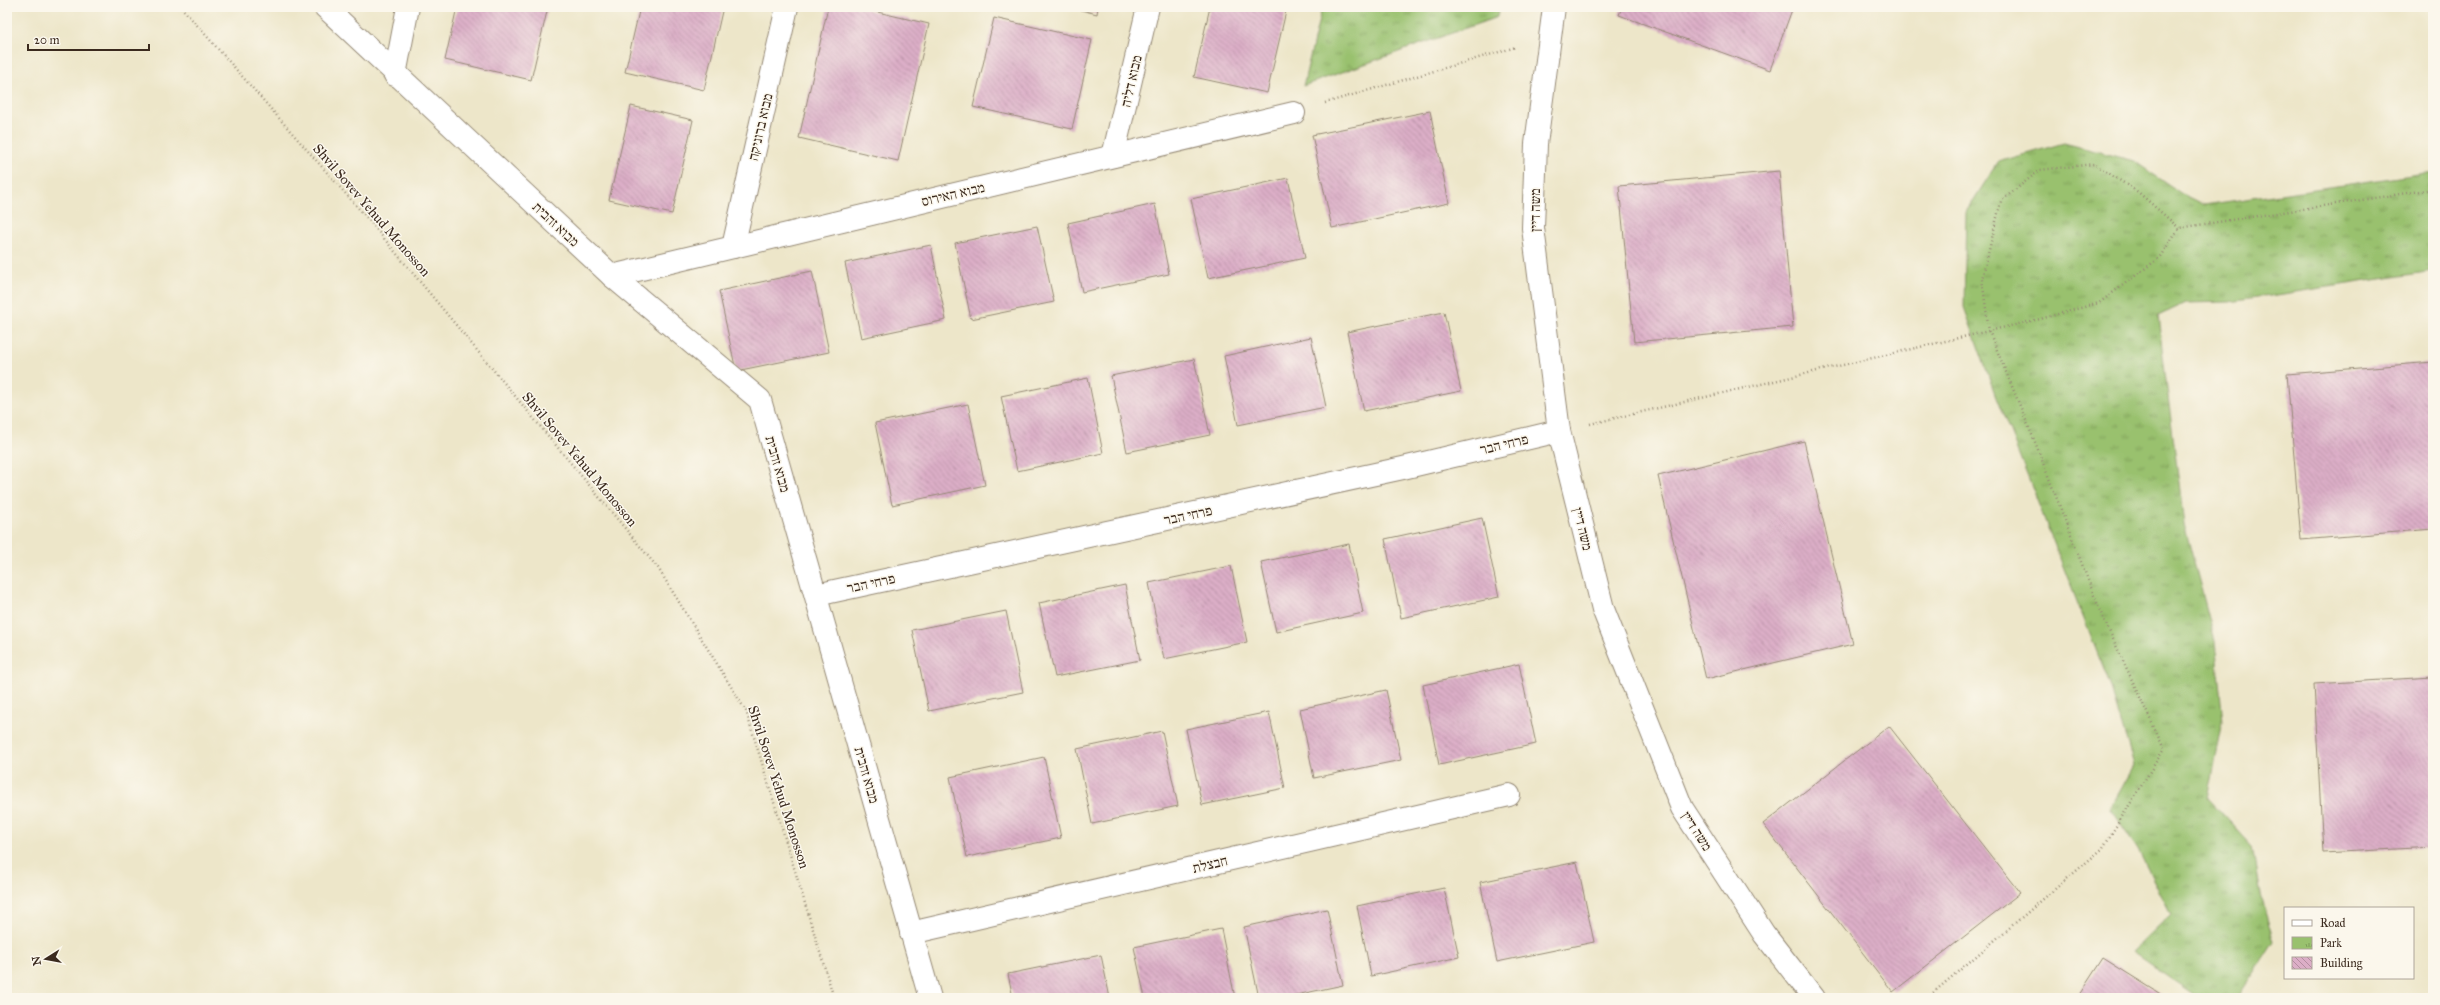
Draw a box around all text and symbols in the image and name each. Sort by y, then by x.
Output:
scale bar [28,26,149,52]
text: 20 m [34,33,60,47]
street label: מבוא דליה [1117,53,1146,109]
street label: מבוא ברוניקה [744,92,777,163]
street label: Shvil Sovev Yehud Monosson [309,140,434,280]
street label: מבוא האירוס [920,179,986,210]
street label: משה דיין [1527,188,1544,232]
street label: מבוא זהבית [529,198,583,250]
street label: Shvil Sovev Yehud Monosson [518,389,641,530]
street label: פרחי הבר [1478,431,1530,458]
street label: מבוא זהבית [761,434,794,494]
street label: פרחי הבר [1162,502,1214,529]
street label: משה דיין [1569,506,1596,552]
street label: פרחי הבר [845,570,897,597]
street label: Shvil Sovev Yehud Monosson [744,704,813,871]
street label: מבוא זהבית [850,745,883,805]
street label: משה דיין [1678,808,1716,854]
street label: חבצלת [1191,852,1229,877]
legend [2284,907,2414,979]
text: Road [2320,916,2346,930]
text: Park [2320,936,2342,950]
north arrow [26,939,66,979]
text: N [29,954,44,967]
text: Building [2320,956,2363,971]

